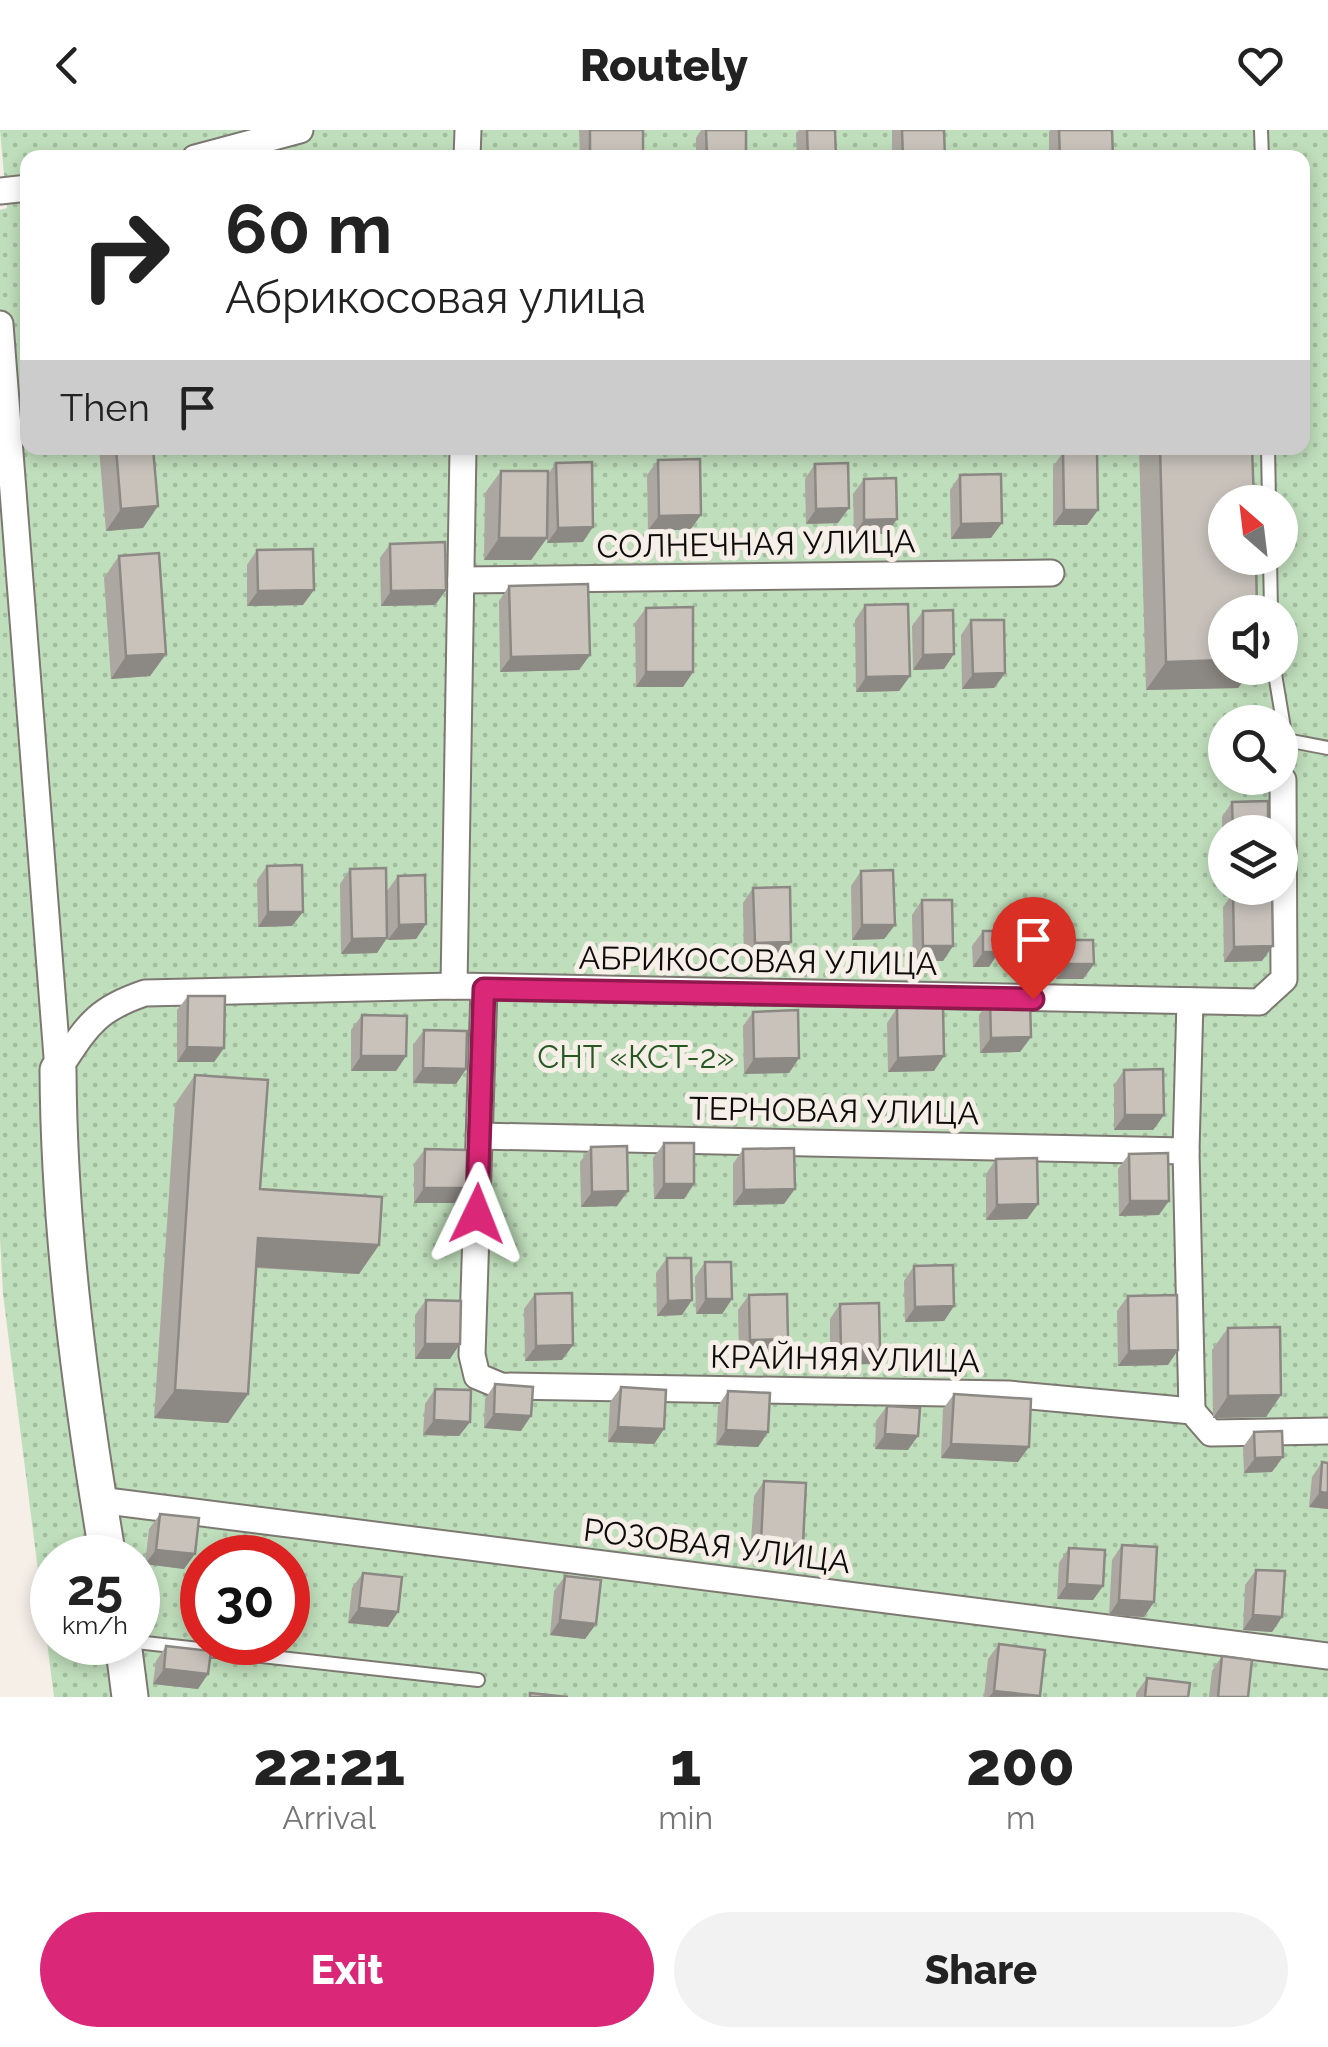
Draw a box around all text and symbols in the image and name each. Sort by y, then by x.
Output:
icon: back [40,38,95,93]
icon: heart [1233,38,1288,93]
text: Routely [580,39,748,92]
text: 60 m [225,187,392,269]
icon: right [60,190,190,320]
text: Абрикосовая улица [225,271,646,324]
icon: arrive [170,380,225,435]
text: Then [60,385,150,430]
north arrow [1208,485,1298,575]
map controls [1208,485,1298,905]
street label: СОЛНЕЧНАЯ УЛИЦА [596,522,916,565]
button: sound [1208,595,1298,685]
button: search [1208,705,1298,795]
button: layers [1208,815,1298,905]
pin [991,897,1076,1000]
icon: arrive [1006,912,1061,967]
street label: АБРИКОСОВАЯ УЛИЦА [578,939,938,982]
park label: СНТ «КСТ-2» [537,1038,735,1075]
street label: ТЕРНОВАЯ УЛИЦА [689,1089,980,1132]
position arrow [425,1162,529,1266]
street label: КРАЙНЯЯ УЛИЦА [710,1338,980,1379]
street label: РОЗОВАЯ УЛИЦА [581,1511,853,1580]
speed limit sign: 30 [180,1535,310,1665]
text: 25 [67,1558,123,1617]
text: km/h [62,1610,128,1640]
text: 22:21 [253,1729,405,1799]
text: 1 [670,1729,701,1799]
text: 200 [966,1729,1075,1799]
text: Arrival [282,1799,376,1836]
text: min [658,1799,713,1836]
text: m [1006,1799,1035,1836]
button: Exit [40,1912,654,2027]
button: Share [674,1912,1288,2027]

